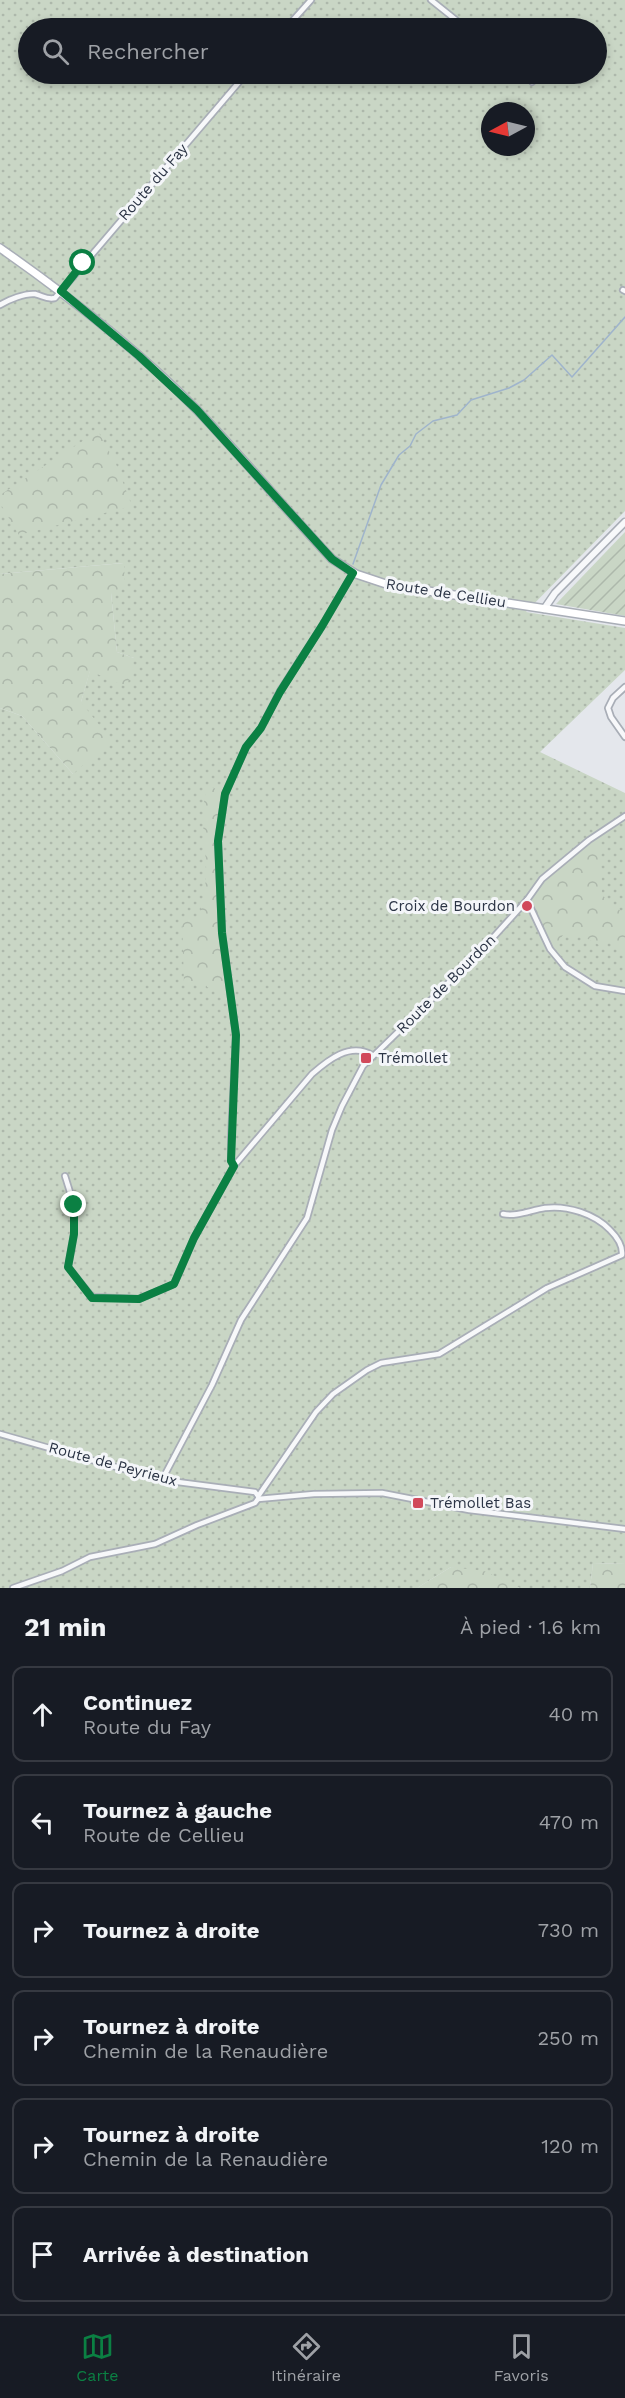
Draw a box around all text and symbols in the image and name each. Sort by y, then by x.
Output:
search box [18,18,607,84]
icon: search [39,35,72,68]
text: Rechercher [87,39,209,64]
north arrow [481,102,535,156]
street label: Route du Fay [115,140,191,224]
route start [69,249,95,275]
street label: Route de Cellieu [385,575,507,611]
place label: Croix de Bourdon [388,897,515,915]
marker: Croix de Bourdon [520,899,534,913]
street label: Route de Bourdon [393,931,499,1037]
place label: Trémollet [378,1049,448,1067]
marker: Trémollet [359,1051,373,1065]
route end [60,1191,86,1217]
street label: Route de Peyrieux [47,1438,179,1490]
place label: Trémollet Bas [430,1494,531,1512]
marker: Trémollet Bas [411,1496,425,1510]
text: 21 min [24,1612,106,1642]
text: À pied · 1.6 km [460,1615,601,1639]
text: Continuez [83,1690,192,1715]
icon: ahead [26,1698,59,1731]
text: 40 m [548,1702,599,1726]
text: Route du Fay [83,1715,211,1739]
text: Tournez à gauche [83,1798,272,1823]
icon: left [26,1806,59,1839]
text: 470 m [539,1810,599,1834]
text: Route de Cellieu [83,1823,245,1847]
icon: right [26,1914,59,1947]
text: Tournez à droite [83,1918,260,1943]
text: 730 m [538,1918,599,1942]
text: Tournez à droite [83,2014,260,2039]
icon: right [26,2022,59,2055]
text: 250 m [537,2026,599,2050]
text: Chemin de la Renaudière [83,2039,328,2063]
text: Tournez à droite [83,2122,260,2147]
icon: right [26,2130,59,2163]
text: 120 m [541,2134,599,2158]
text: Chemin de la Renaudière [83,2147,328,2171]
icon: arrive [26,2238,59,2271]
text: Arrivée à destination [83,2242,309,2267]
tab: Carte [76,2330,118,2385]
tab: Itinéraire [271,2330,341,2385]
tab: Favoris [494,2330,549,2385]

